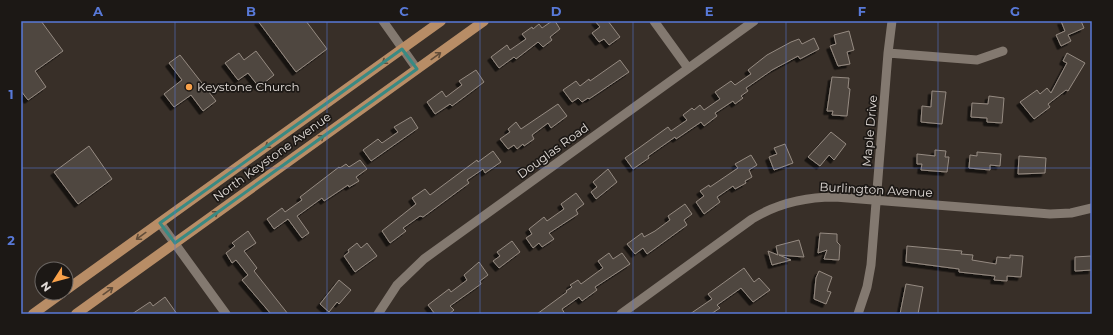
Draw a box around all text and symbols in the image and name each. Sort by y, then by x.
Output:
text: A [92,3,104,19]
text: B [246,3,256,19]
text: C [399,3,409,19]
text: D [551,3,562,19]
text: E [705,3,714,19]
text: F [858,3,866,19]
text: G [1010,3,1020,19]
one-way arrow [430,51,441,60]
one-way arrow [381,56,392,64]
place label: Keystone Church [197,79,300,94]
marker: Keystone Church [184,82,194,92]
text: 1 [8,86,14,102]
street label: Maple Drive [859,95,880,167]
street label: North Keystone Avenue [210,109,334,204]
street label: Douglas Road [514,120,591,181]
one-way arrow [313,135,324,143]
one-way arrow [264,140,275,148]
street label: Burlington Avenue [819,179,933,200]
one-way arrow [207,211,218,219]
text: 2 [7,232,15,248]
one-way arrow [136,232,147,240]
north arrow [34,261,74,301]
text: N [38,279,54,295]
one-way arrow [102,287,113,295]

